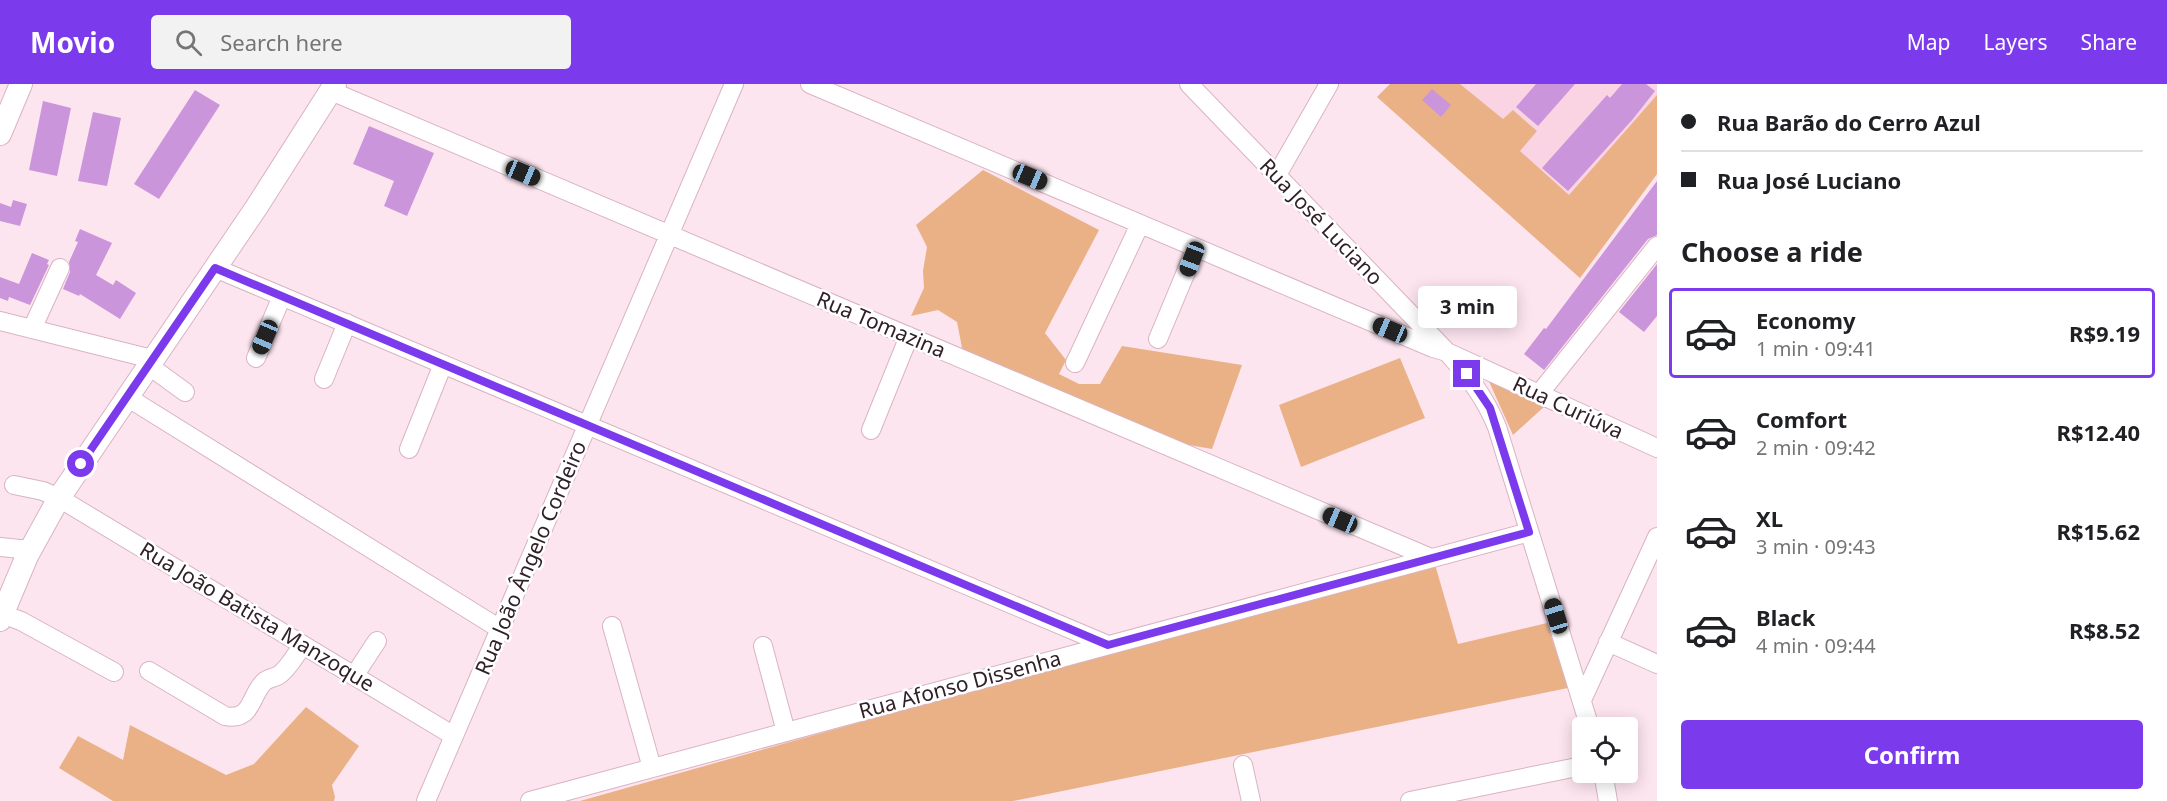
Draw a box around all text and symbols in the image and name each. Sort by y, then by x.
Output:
search box [151,15,571,69]
text: Movio [30,23,115,61]
icon: search [172,26,205,59]
text: Search here [220,27,343,57]
text: Map [1907,28,1951,56]
text: Layers [1984,28,2048,56]
text: Share [2081,28,2137,56]
text: Rua Barão do Cerro Azul [1717,107,1981,137]
street label: Rua José Luciano [1254,152,1389,291]
car [503,158,543,188]
car [1010,162,1050,192]
text: Rua José Luciano [1717,165,1901,195]
text: Choose a ride [1681,233,1863,270]
car [1177,239,1207,279]
street label: Rua Tomazina [813,284,950,364]
callout: 3 min [1418,287,1516,329]
text: 3 min [1440,293,1495,320]
text: Economy [1756,305,1855,335]
icon: car [1684,306,1738,360]
car [1370,315,1410,345]
car [250,317,280,357]
text: R$9.19 [2069,318,2140,348]
text: 1 min · 09:41 [1756,335,1876,362]
route end [1453,360,1480,387]
street label: Rua Curiúva [1509,369,1628,445]
text: Comfort [1756,404,1847,434]
icon: car [1684,405,1738,459]
text: R$12.40 [2056,417,2140,447]
text: 2 min · 09:42 [1756,434,1876,461]
street label: Rua João Ângelo Cordeiro [468,436,592,679]
route start [67,450,94,477]
text: XL [1756,503,1783,533]
icon: car [1684,504,1738,558]
car [1320,505,1360,535]
text: R$15.62 [2056,516,2140,546]
text: 3 min · 09:43 [1756,533,1876,560]
street label: Rua João Batista Manzoque [135,535,380,697]
car [1542,596,1570,636]
text: Black [1756,602,1815,632]
icon: car [1684,603,1738,657]
text: R$8.52 [2069,615,2140,645]
text: 4 min · 09:44 [1756,632,1876,659]
street label: Rua Afonso Dissenha [856,644,1064,725]
map controls [1572,717,1638,783]
button: locate [1572,717,1638,783]
button: Confirm [1681,720,2143,789]

